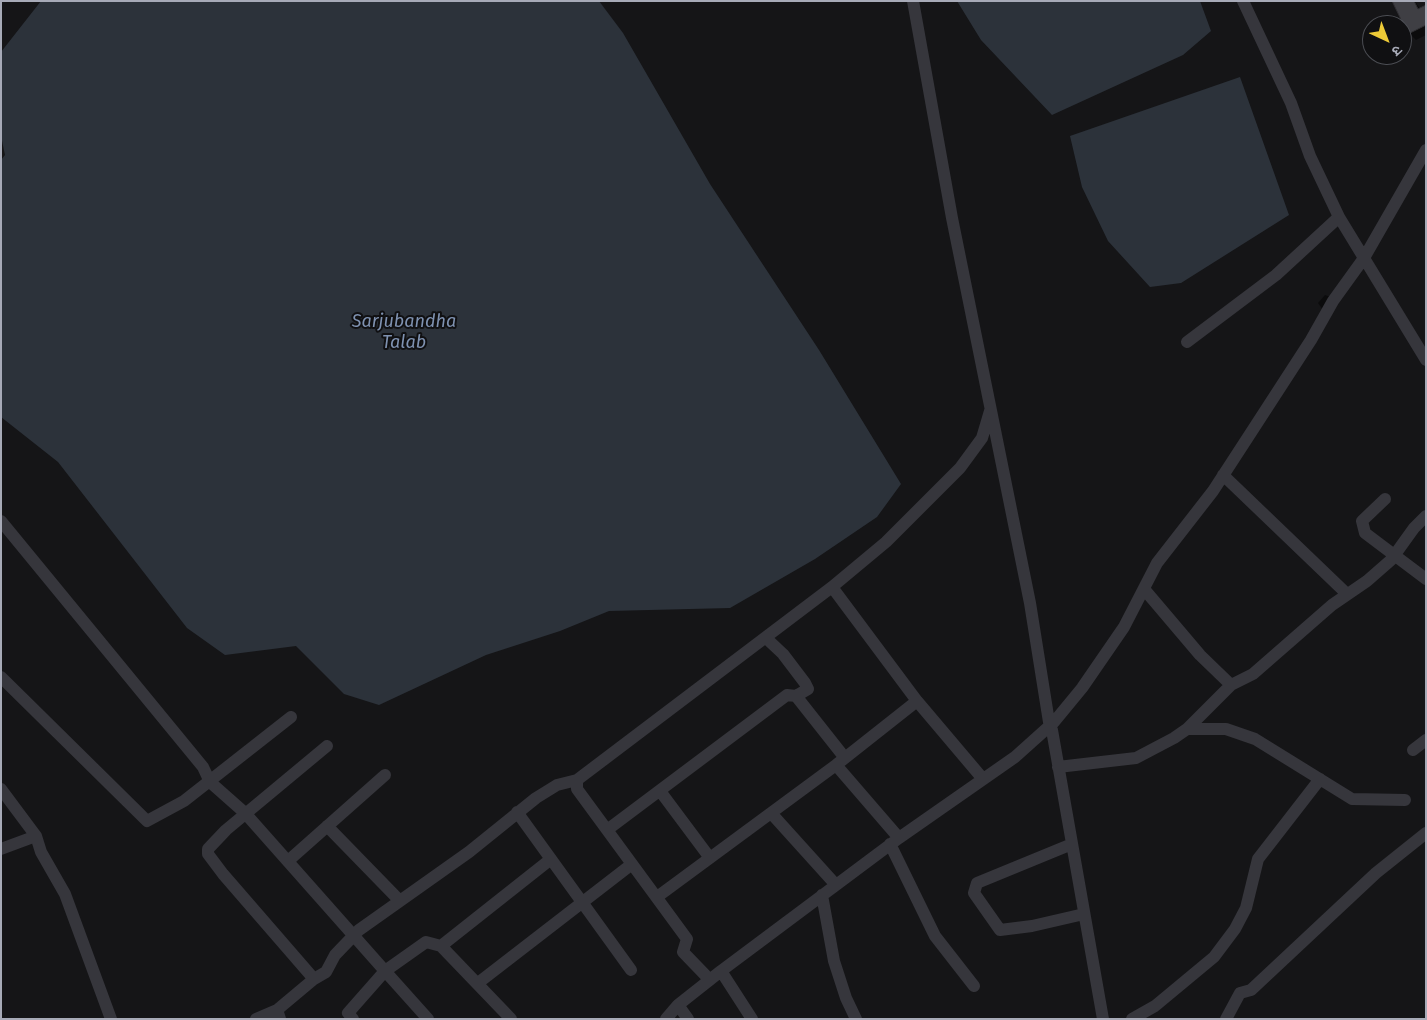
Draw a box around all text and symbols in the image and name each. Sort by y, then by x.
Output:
north arrow [1362,15,1412,65]
text: उ [1388,42,1406,60]
water label: Sarjubandha Talab [352,311,456,354]

